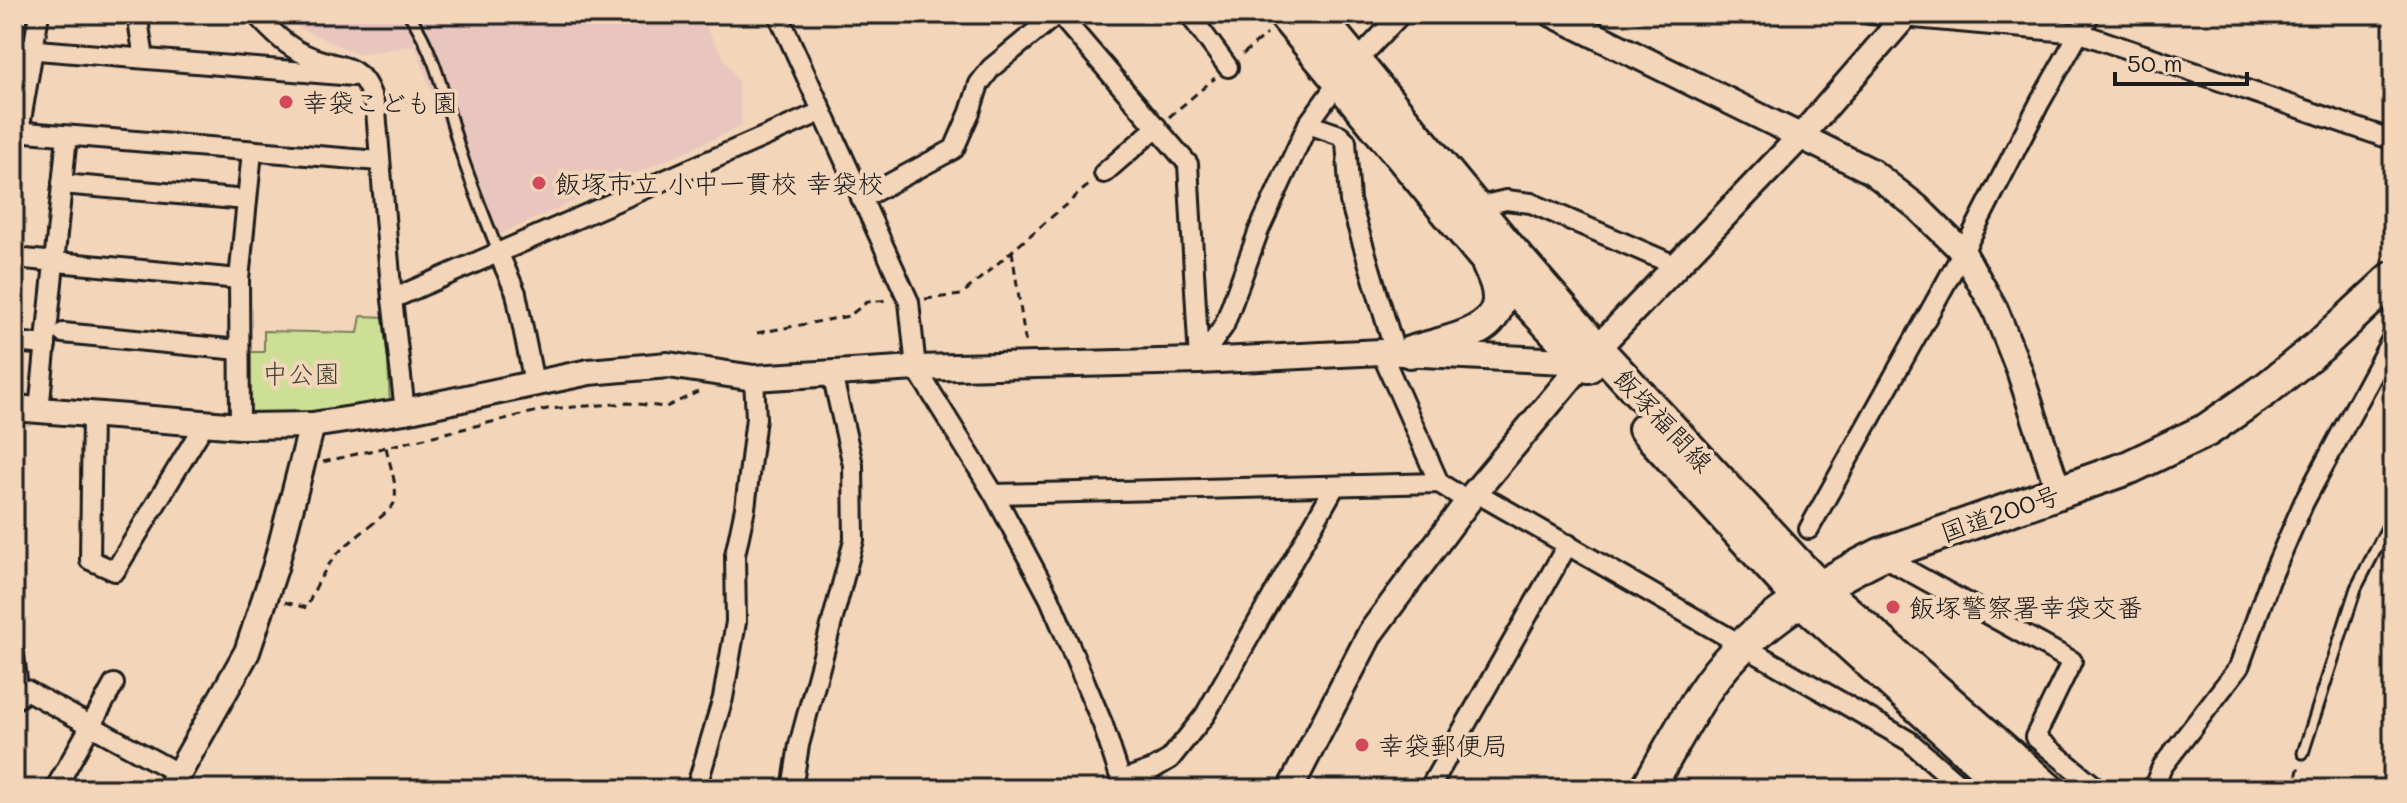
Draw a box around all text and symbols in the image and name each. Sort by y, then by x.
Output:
scale bar [2115,36,2247,86]
text: 50 m [2127,47,2183,78]
place label: 幸袋こども園 [302,85,458,119]
marker: 幸袋こども園 [277,93,295,111]
place label: 飯塚市立 小中一貫校 幸袋校 [555,166,884,200]
marker: 飯塚市立 小中一貫校 幸袋校 [530,174,548,192]
park label: 中公園 [262,356,340,390]
street label: 飯塚福間線 [1607,361,1721,479]
street label: 国道200号 [1936,477,2064,549]
place label: 飯塚警察署幸袋交番 [1909,590,2143,624]
marker: 飯塚警察署幸袋交番 [1884,598,1902,616]
place label: 幸袋郵便局 [1378,728,1508,762]
marker: 幸袋郵便局 [1353,736,1371,754]

